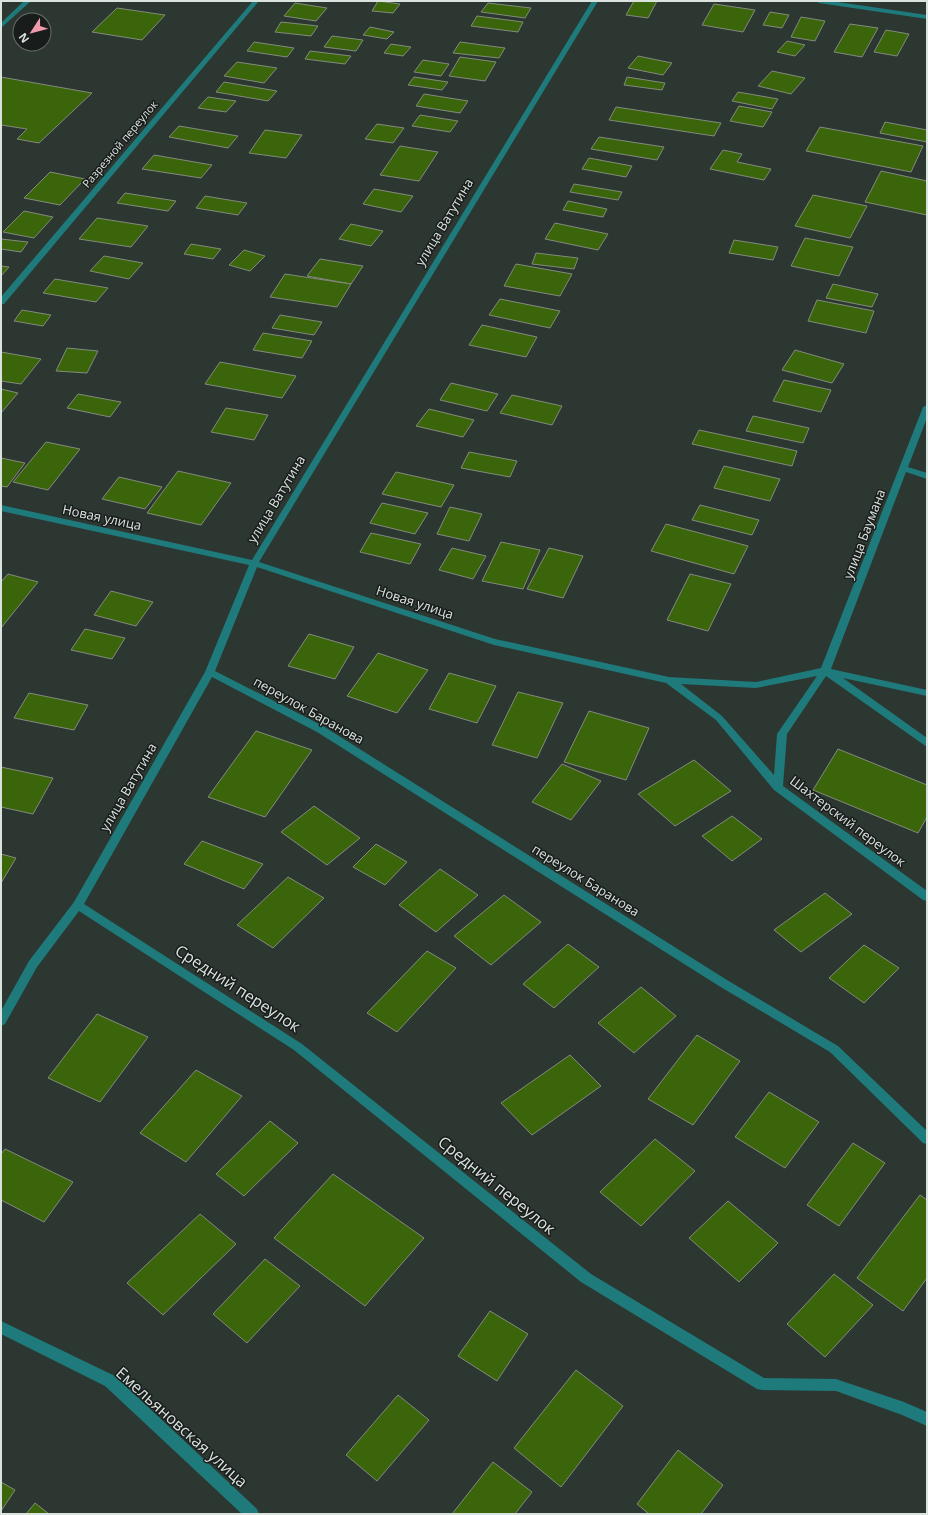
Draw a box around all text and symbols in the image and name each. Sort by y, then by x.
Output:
north arrow [12,12,52,52]
text: N [15,30,32,46]
street label: Разрезной переулок [79,97,161,191]
street label: улица Ватутина [411,175,477,269]
street label: улица Ватутина [243,452,309,546]
street label: улица Баумана [839,486,889,582]
street label: Новая улица [61,500,143,534]
street label: Новая улица [374,581,456,623]
street label: переулок Баранова [251,672,367,748]
street label: улица Ватутина [95,740,161,834]
street label: Шахтерский переулок [786,771,910,871]
street label: переулок Баранова [529,840,643,920]
street label: Средний переулок [171,939,306,1037]
street label: Средний переулок [434,1131,561,1240]
street label: Емельяновская улица [111,1362,253,1492]

